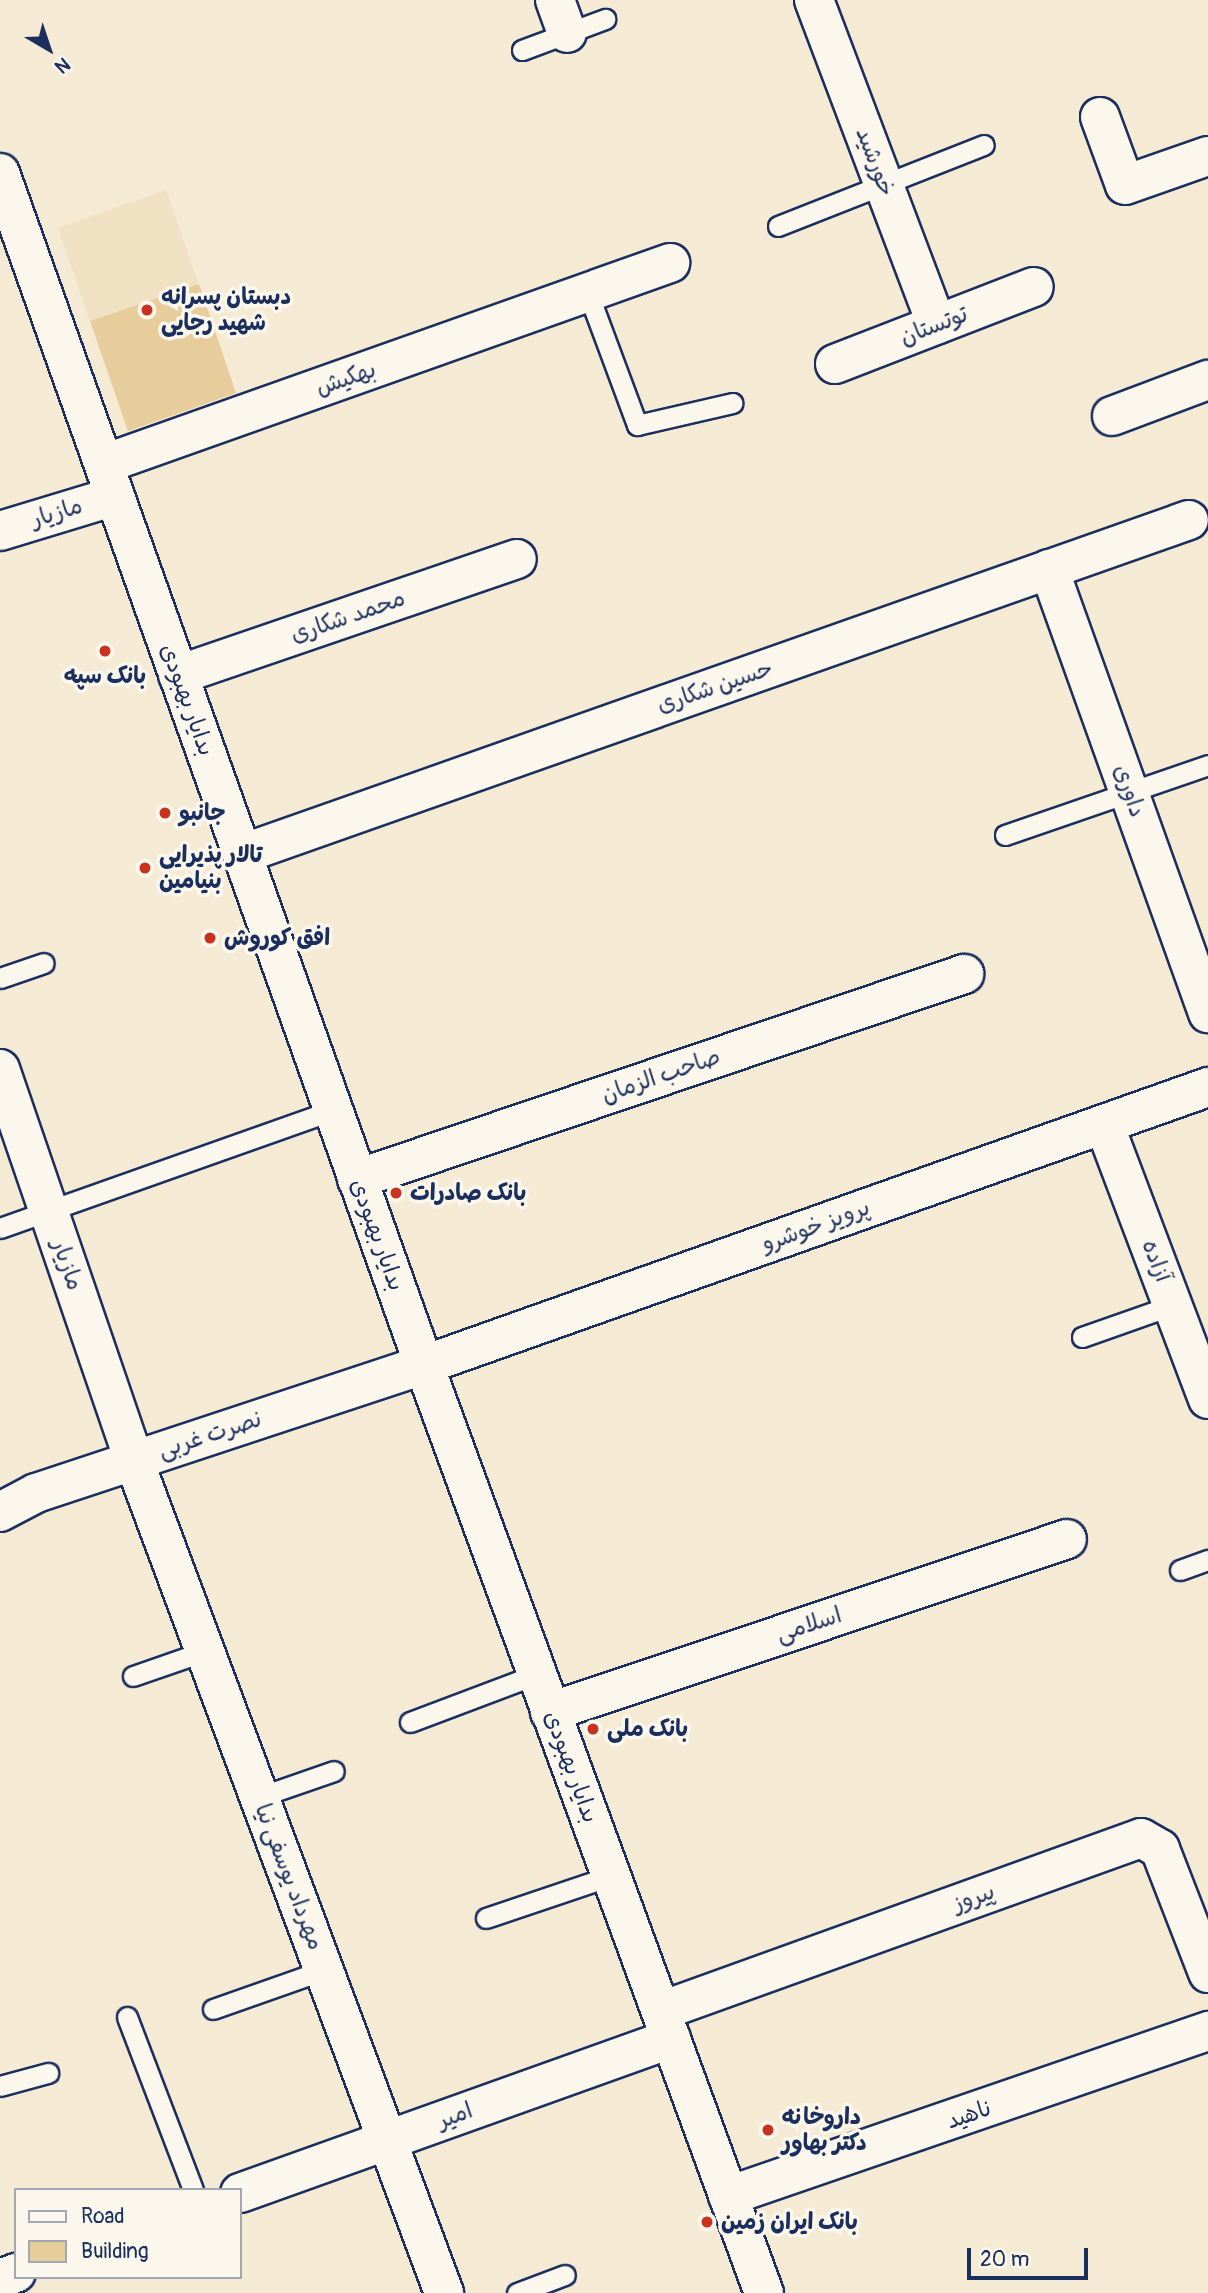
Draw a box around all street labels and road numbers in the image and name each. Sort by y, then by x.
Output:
street label: خورشید [849,124,901,200]
street label: توتستان [896,300,972,352]
street label: بهکیش [312,356,380,402]
street label: مازیار [28,492,86,534]
street label: محمد شکاری [287,585,409,649]
street label: بدایار بهبودی [154,640,220,760]
street label: حسین شکاری [654,654,776,720]
street label: داوری [1107,761,1151,821]
street label: صاحب الزمان [598,1043,724,1109]
street label: بدایار بهبودی [344,1175,410,1295]
street label: پرویز خوشرو [758,1194,874,1258]
street label: مازیار [45,1236,89,1294]
street label: آزاده [1135,1236,1177,1286]
street label: نصرت غربی [155,1405,265,1465]
street label: اسلامی [773,1602,845,1648]
street label: بدایار بهبودی [538,1707,604,1827]
street label: مهرداد یوسفی نیا [248,1800,330,1954]
street label: پیروز [949,1878,999,1918]
street label: ناهید [943,2095,995,2135]
street label: امیر [434,2097,476,2135]

